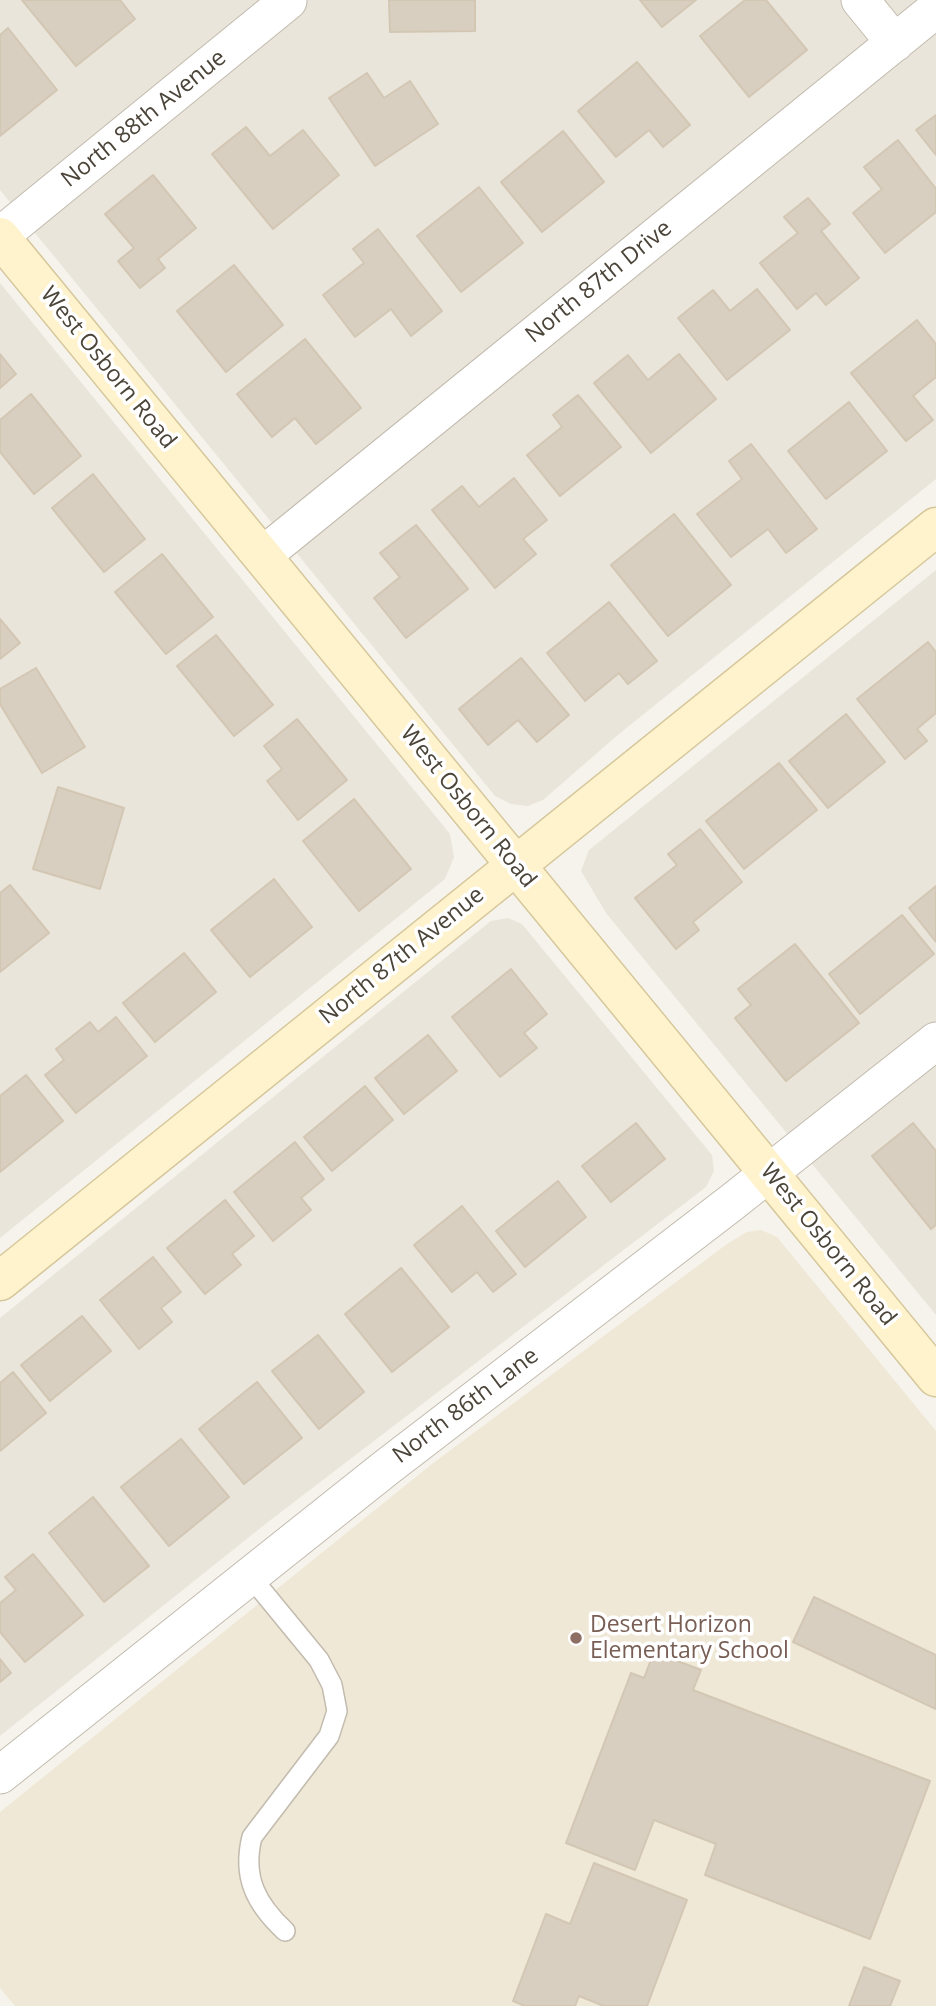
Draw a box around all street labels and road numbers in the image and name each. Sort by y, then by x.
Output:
street label: North 88th Avenue [56,44,232,194]
street label: North 87th Drive [520,215,678,349]
street label: West Osborn Road [34,281,182,455]
street label: West Osborn Road [394,720,542,894]
street label: North 87th Avenue [314,881,490,1031]
street label: West Osborn Road [754,1158,902,1332]
street label: North 86th Lane [388,1342,544,1470]

